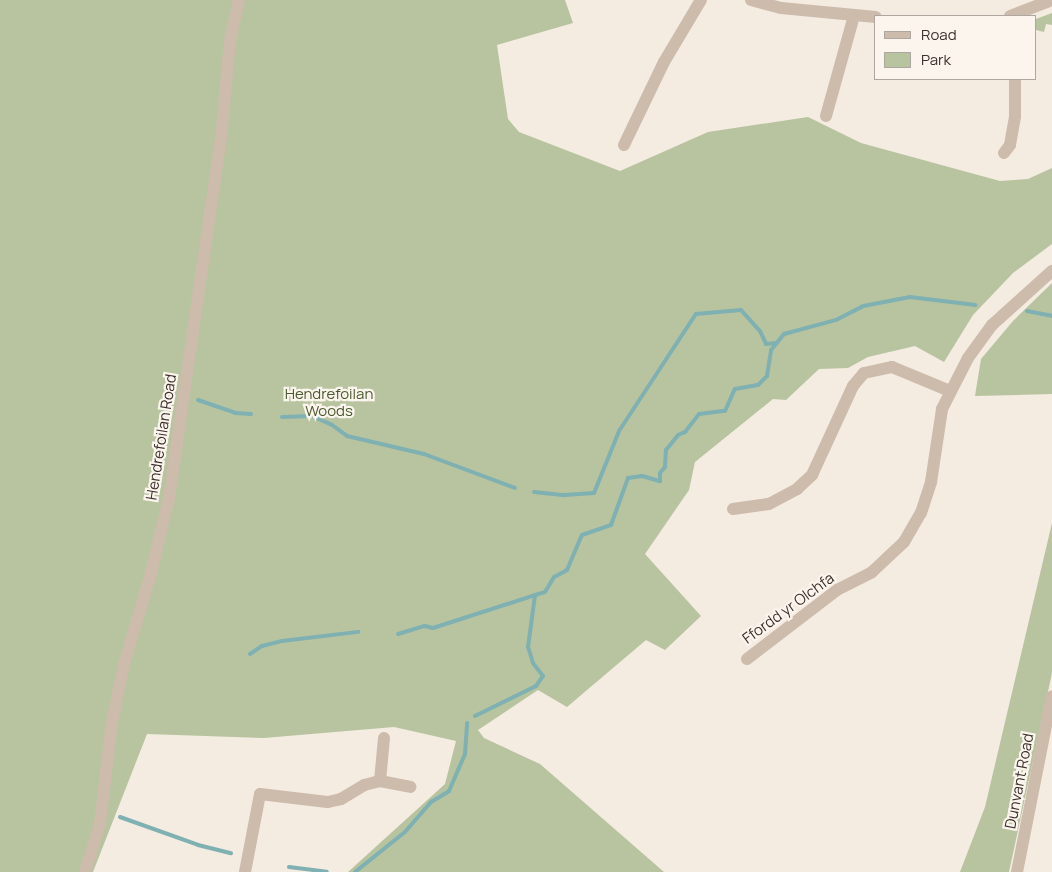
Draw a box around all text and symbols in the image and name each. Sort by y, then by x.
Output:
legend [874,15,1037,80]
text: Road [921,24,957,45]
text: Park [921,49,951,70]
street label: Hendrefoilan Road [142,373,180,501]
park label: Hendrefoilan Woods [285,384,373,419]
street label: Ffordd yr Olchfa [739,569,837,647]
street label: Dunvant Road [1001,732,1037,830]

